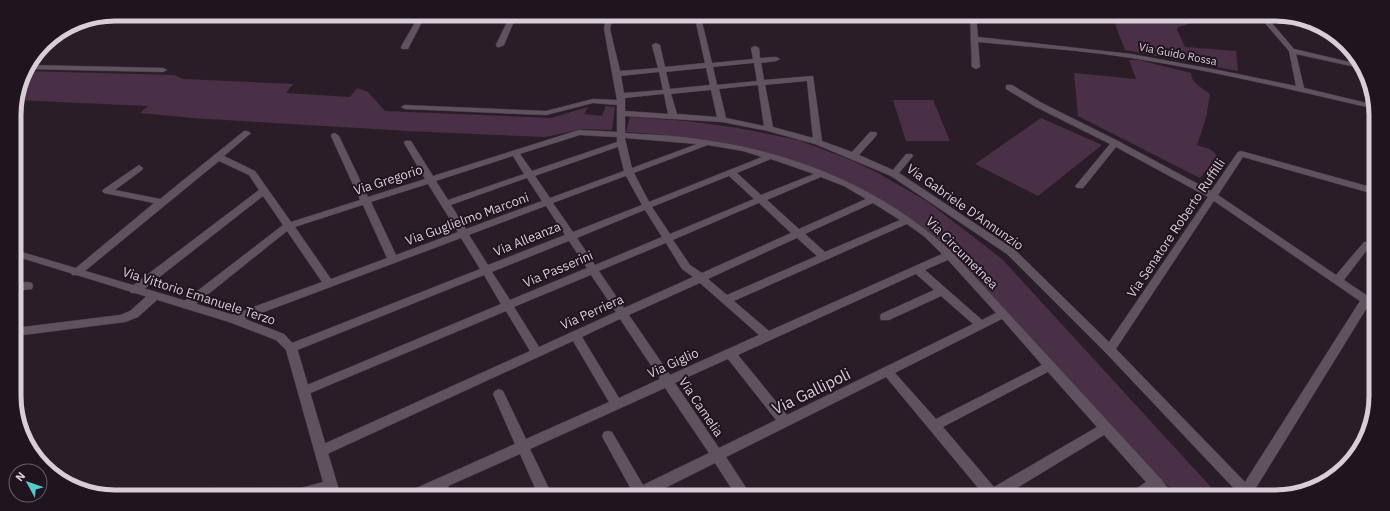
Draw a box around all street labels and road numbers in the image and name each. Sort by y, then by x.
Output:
street label: Via Guido Rossa [1138,40,1218,68]
street label: Via Senatore Roberto Ruffilli [1123,155,1229,301]
street label: Via Gabriele D'Annunzio [903,160,1027,254]
street label: Via Gregorio [351,161,425,199]
street label: Via Guglielmo Marconi [403,189,531,249]
street label: Via Circumetnea [922,213,1002,293]
street label: Via Alleanza [491,218,563,260]
street label: Via Passerini [521,247,595,291]
street label: Via Vittorio Emanuele Terzo [120,263,278,329]
street label: Via Perriera [558,290,626,333]
street label: Via Giglio [645,344,701,382]
street label: Via Gallipoli [768,363,854,419]
street label: Via Camelia [675,374,727,440]

